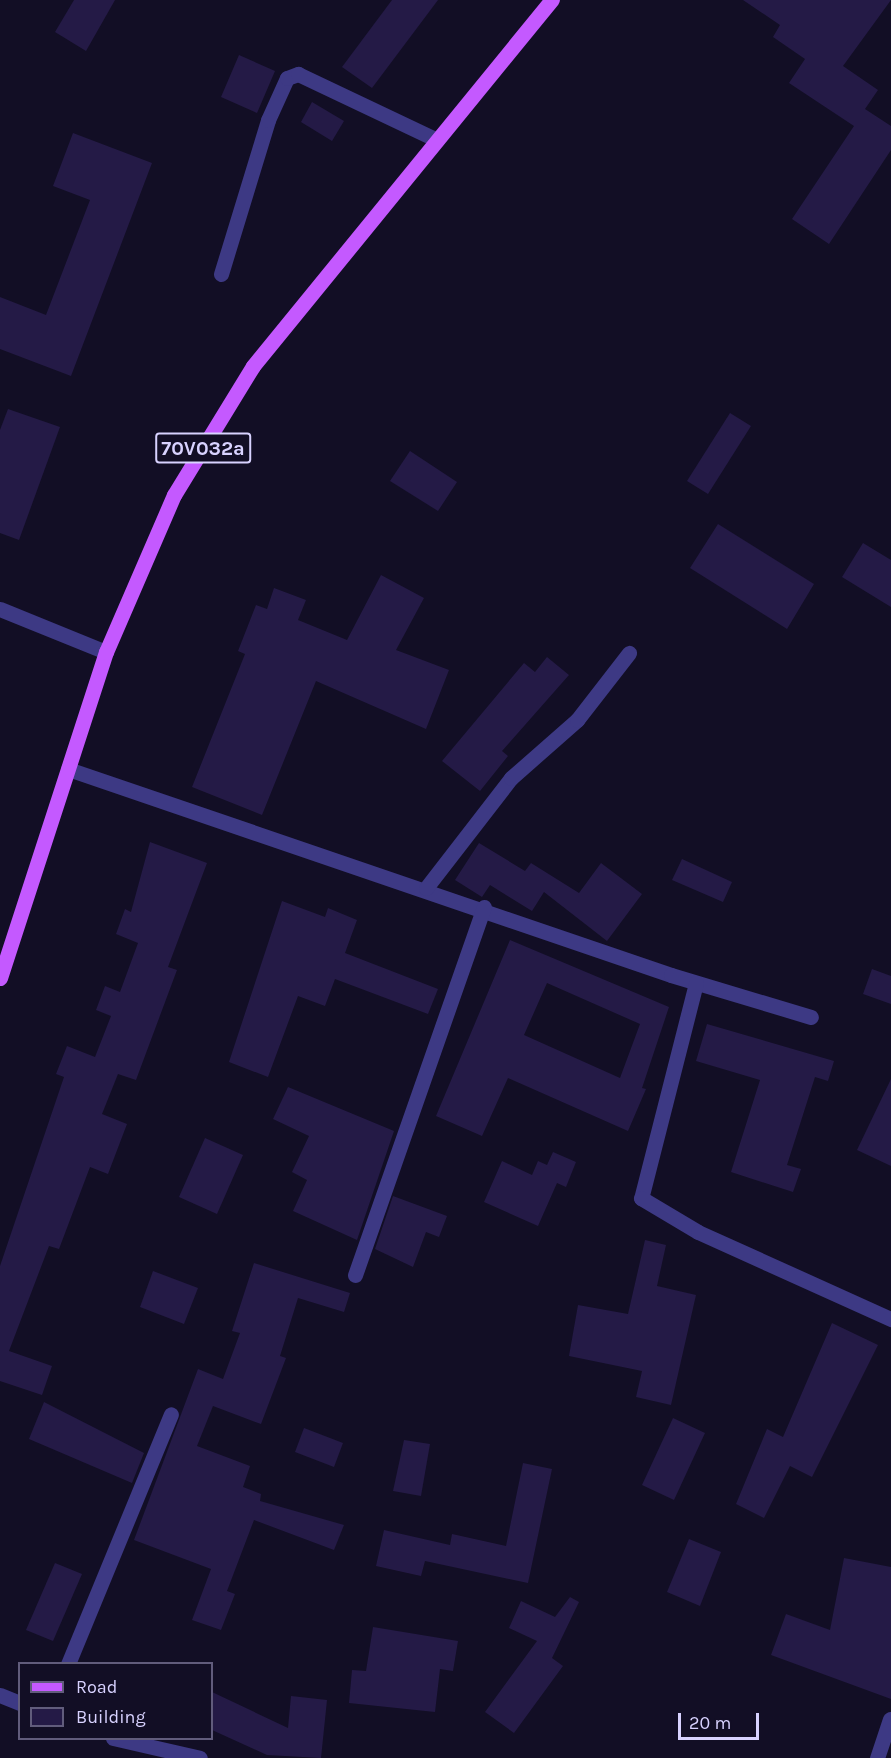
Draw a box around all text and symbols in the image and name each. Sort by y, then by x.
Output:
road number: 70V032a [155,431,251,465]
legend [18,1662,213,1740]
text: Road [76,1676,117,1698]
scale bar [681,1701,762,1739]
text: Building [76,1706,146,1728]
text: 20 m [689,1712,731,1734]

